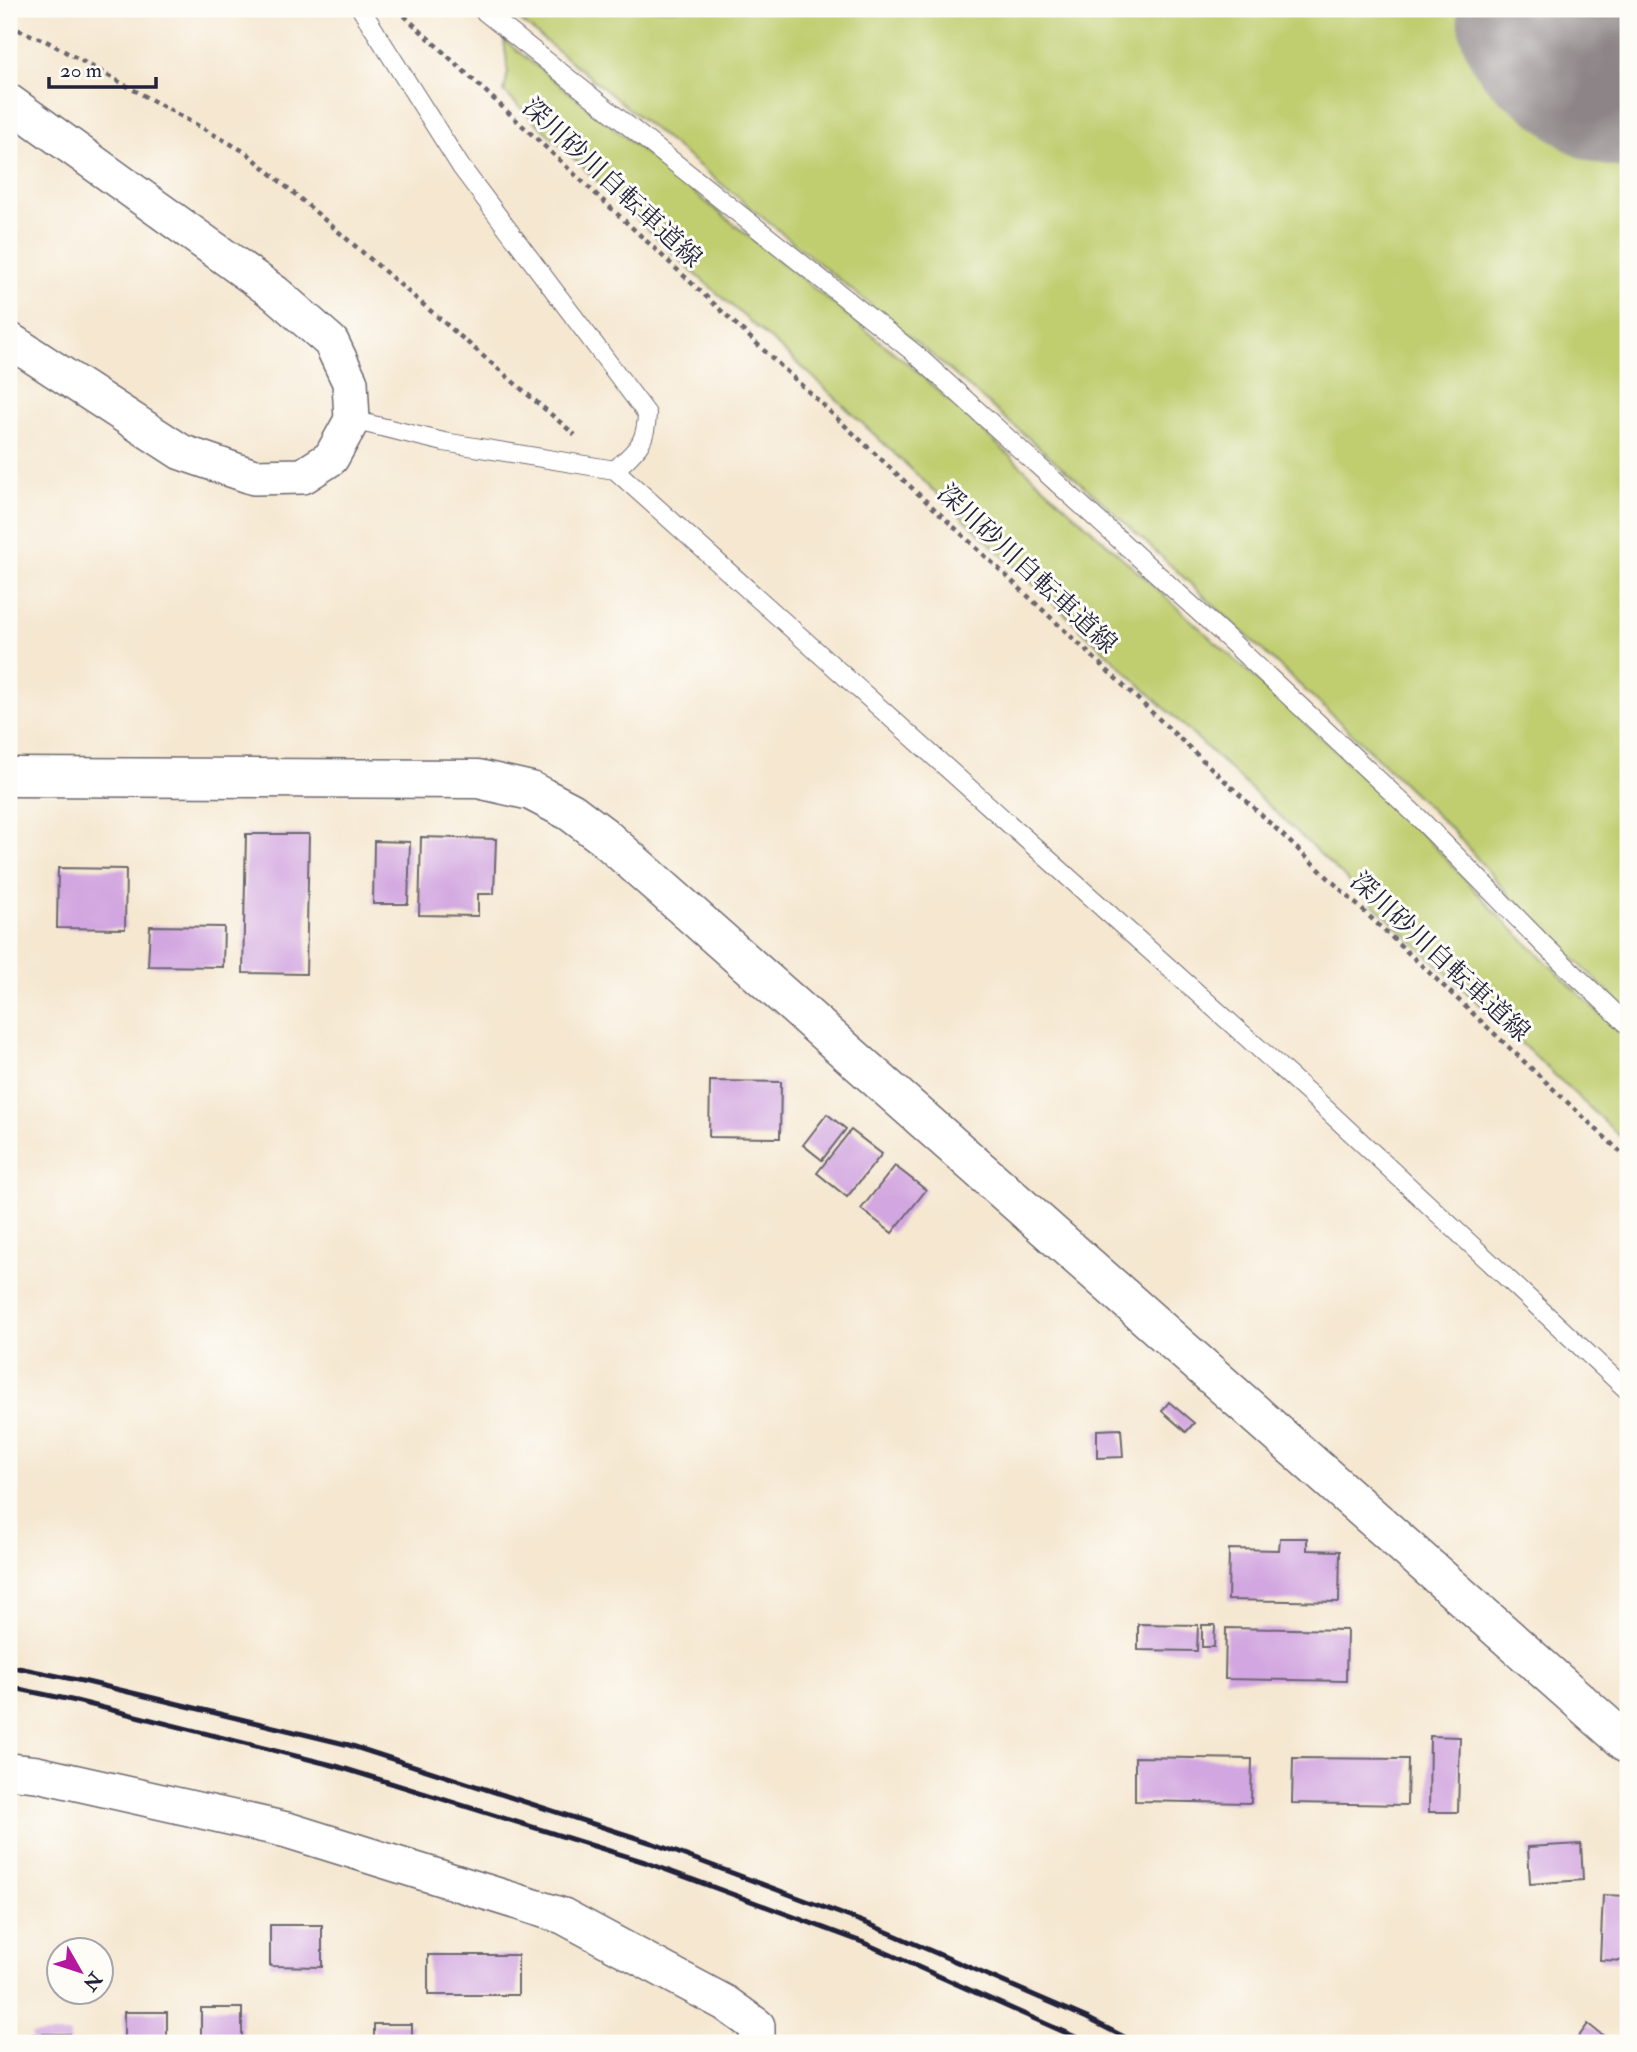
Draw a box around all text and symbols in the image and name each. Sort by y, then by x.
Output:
scale bar [49,46,156,90]
text: 20 m [60,57,102,84]
street label: 深川砂川自転車道線 [516,91,708,275]
street label: 深川砂川自転車道線 [931,477,1123,661]
street label: 深川砂川自転車道線 [1344,865,1536,1049]
north arrow [46,1937,116,2007]
text: N [77,1966,108,1996]

